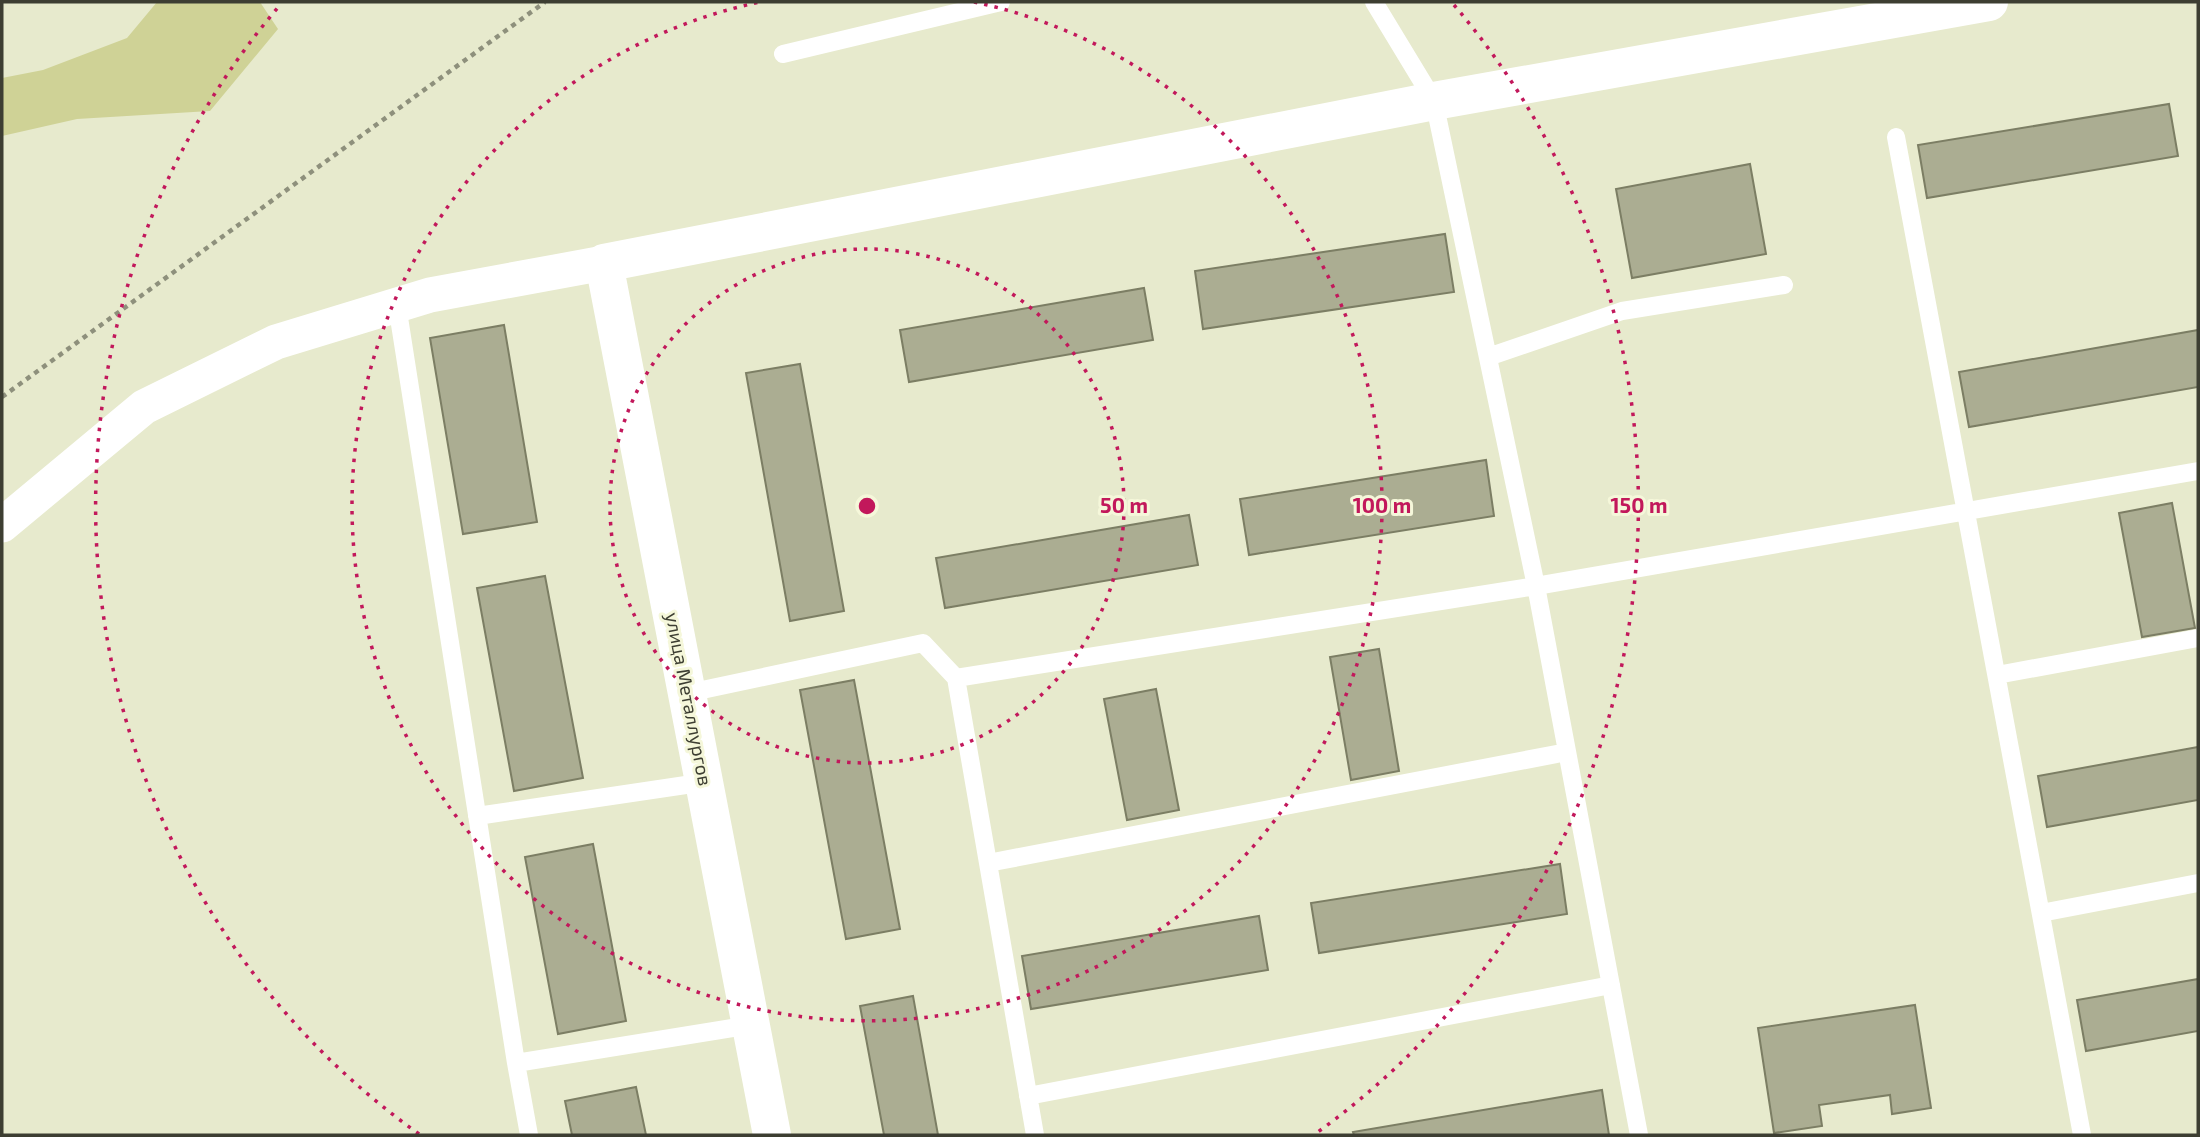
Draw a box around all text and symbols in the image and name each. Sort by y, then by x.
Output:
text: 50 m [1100,492,1148,517]
text: 100 m [1353,492,1411,517]
text: 150 m [1611,492,1667,517]
centre of rings [855,494,879,518]
street label: улица Металлургов [660,610,718,788]

